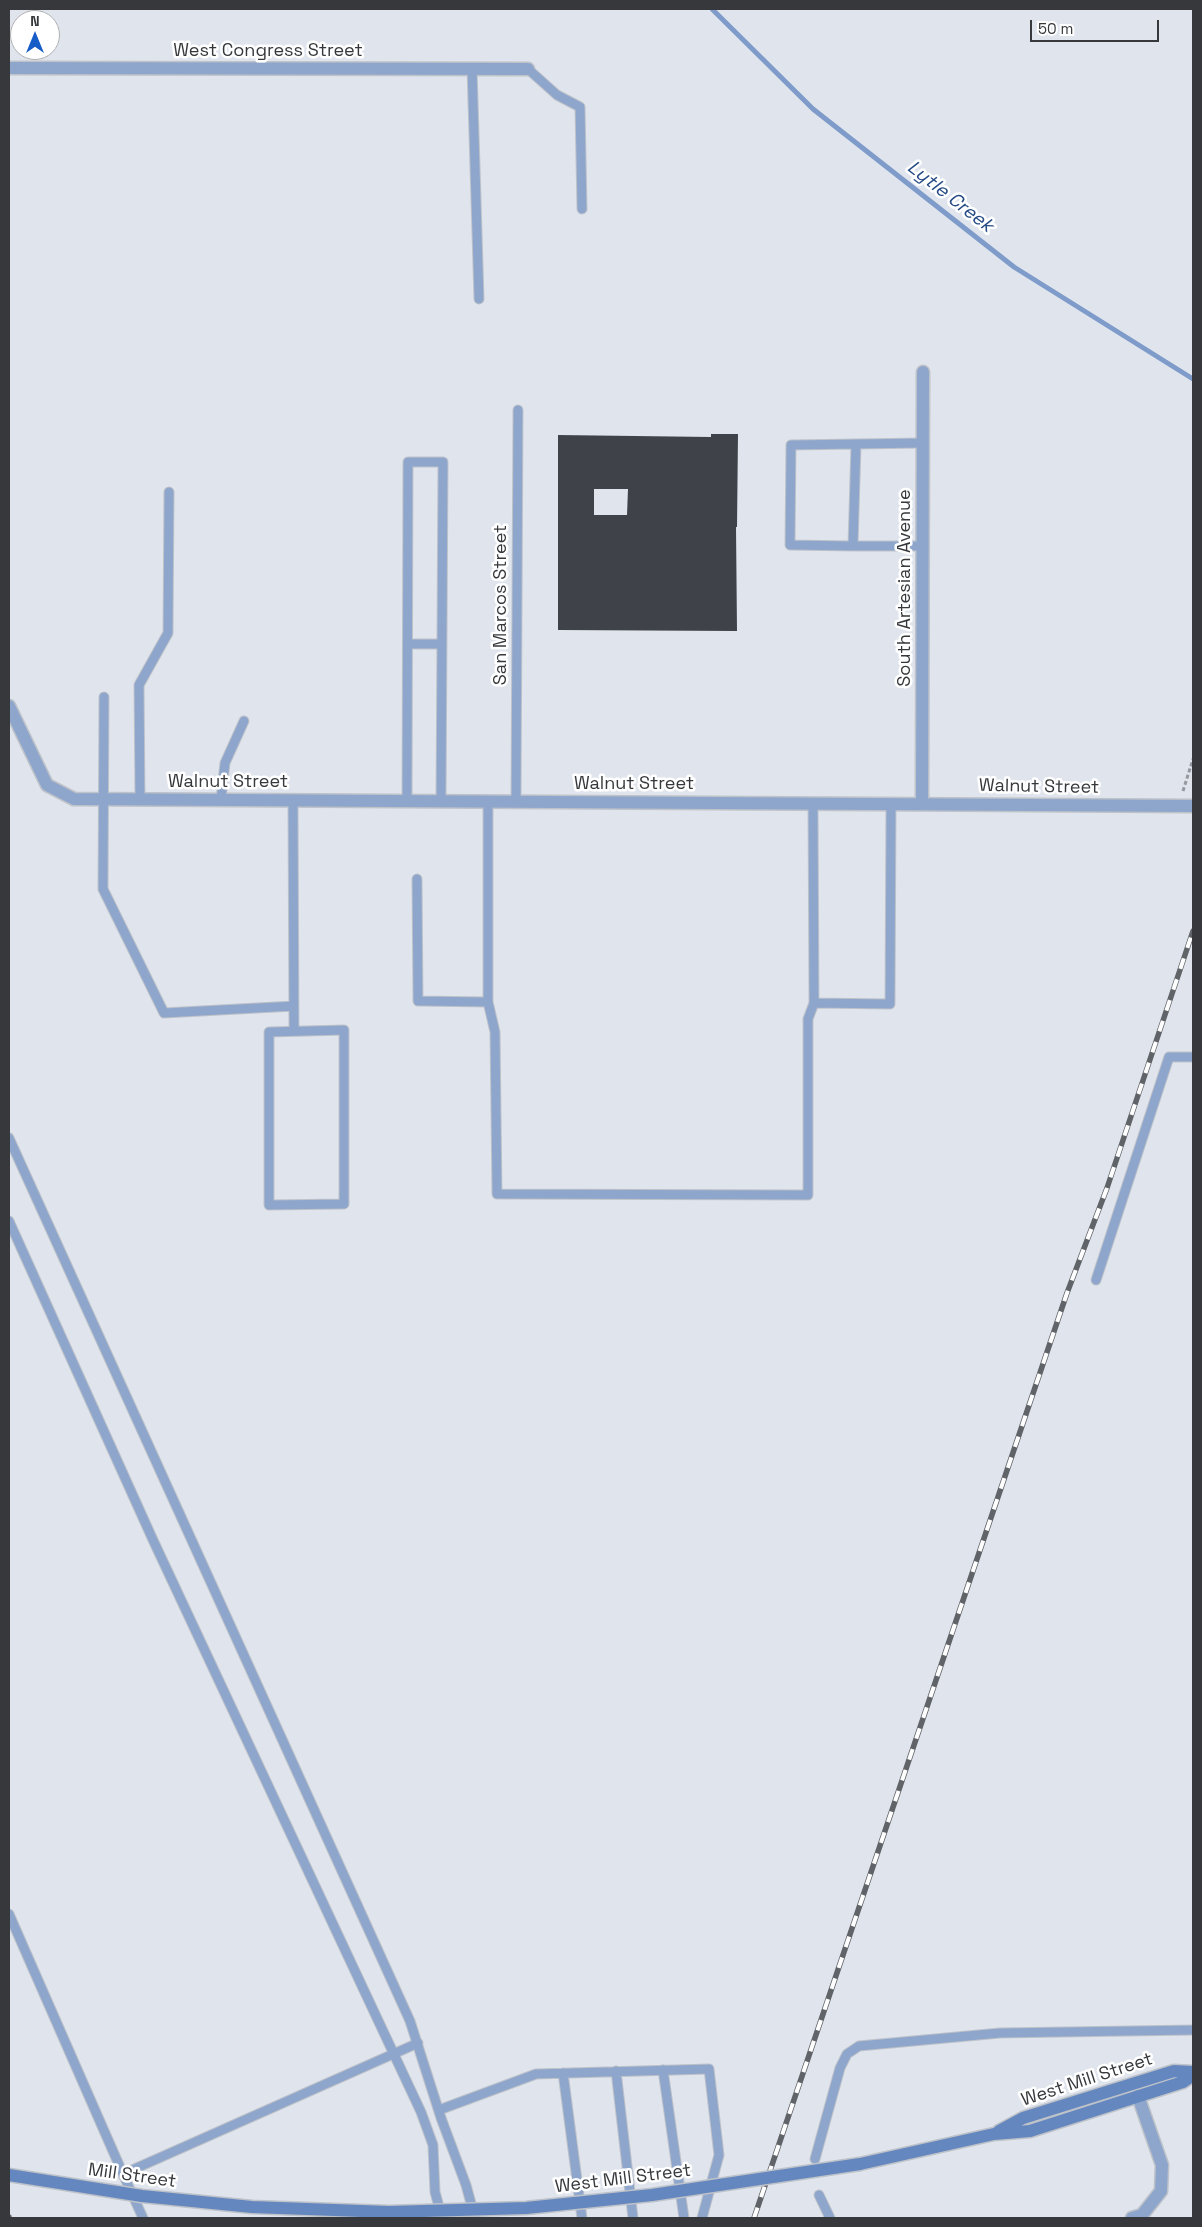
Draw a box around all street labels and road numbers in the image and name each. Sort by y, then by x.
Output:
street label: West Congress Street [173,40,363,62]
street label: South Artesian Avenue [894,489,916,687]
street label: San Marcos Street [490,525,512,685]
street label: Walnut Street [168,771,288,793]
street label: Walnut Street [574,773,694,795]
street label: Walnut Street [979,775,1099,799]
street label: West Mill Street [1019,2049,1155,2111]
street label: Mill Street [87,2159,177,2193]
street label: West Mill Street [554,2160,692,2198]

